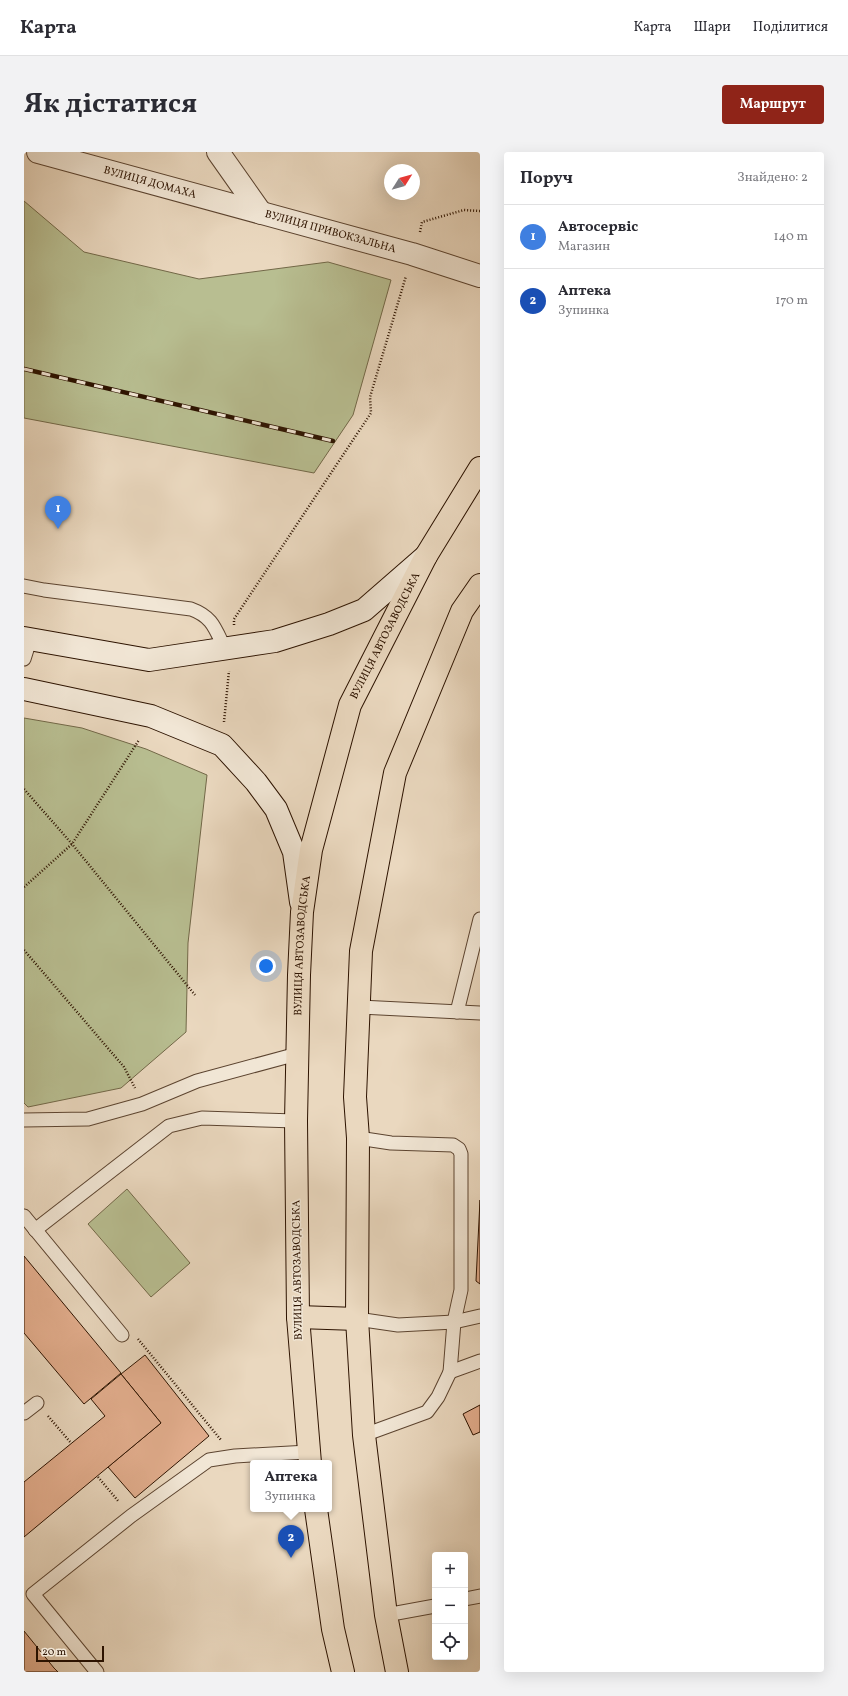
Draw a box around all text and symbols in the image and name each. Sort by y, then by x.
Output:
text: Карта [20,15,77,41]
text: Карта [634,18,672,37]
text: Шари [694,18,731,37]
text: Поділитися [753,18,828,37]
text: Як дістатися [24,85,197,124]
button: Маршрут [722,85,824,124]
street label: ВУЛИЦЯ ДОМАХА [102,163,198,202]
north arrow [384,164,420,200]
text: Поруч [520,167,573,190]
text: Знайдено: 2 [737,169,808,187]
street label: ВУЛИЦЯ ПРИВОКЗАЛЬНА [263,207,398,257]
text: Автосервіс [558,217,638,238]
text: 1 [530,228,536,246]
text: 140 m [774,228,808,246]
text: Магазин [558,238,610,256]
text: Аптека [558,281,611,302]
text: 2 [530,292,536,310]
text: 170 m [775,292,808,310]
text: Зупинка [558,302,609,320]
pin: 1 [45,496,71,529]
street label: ВУЛИЦЯ АВТОЗАВОДСЬКА [347,570,424,702]
street label: ВУЛИЦЯ АВТОЗАВОДСЬКА [291,874,315,1016]
your location [256,956,276,976]
street label: ВУЛИЦЯ АВТОЗАВОДСЬКА [289,1199,307,1340]
popup [250,1460,332,1512]
text: Аптека [264,1467,318,1488]
text: Зупинка [264,1488,316,1506]
pin: 2 [278,1525,304,1558]
map controls [432,1552,468,1660]
button: + [432,1552,468,1588]
button: − [432,1588,468,1624]
button: locate [432,1624,468,1660]
scale bar [36,1644,104,1663]
text: 20 m [42,1645,66,1660]

